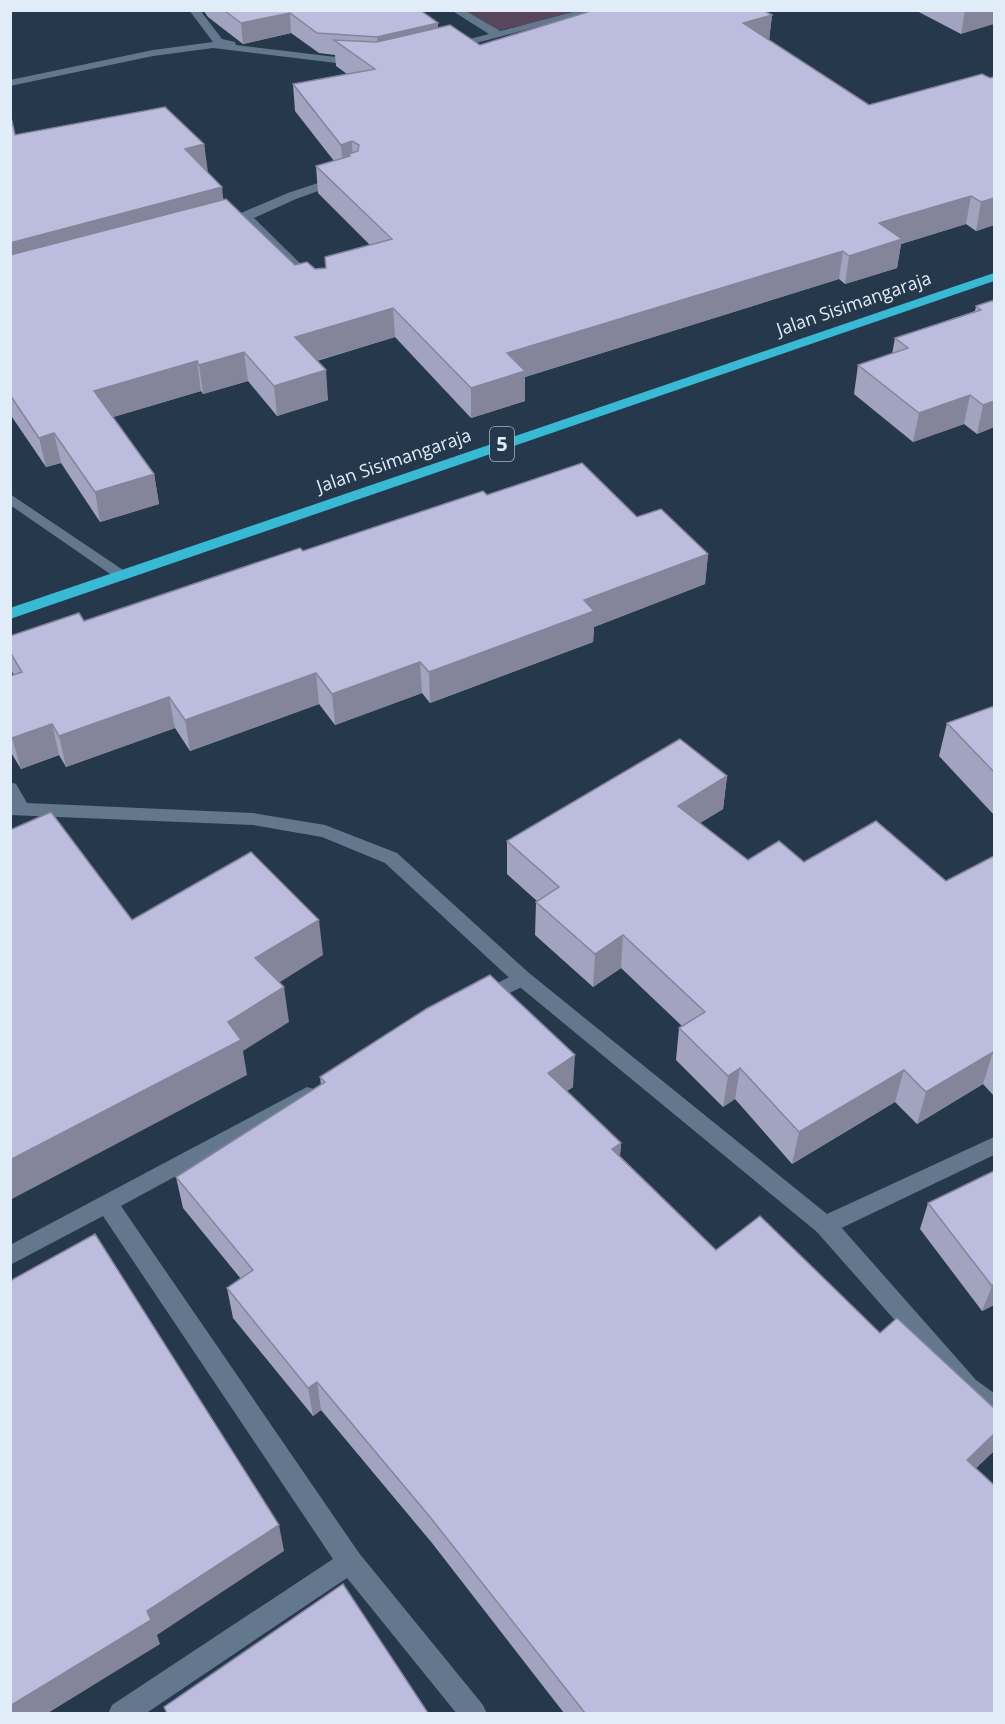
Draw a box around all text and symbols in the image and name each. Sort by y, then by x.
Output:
street label: Jalan Sisimangaraja [771,265,934,341]
street label: Jalan Sisimangaraja [311,422,474,498]
road number: 5 [490,427,514,461]

